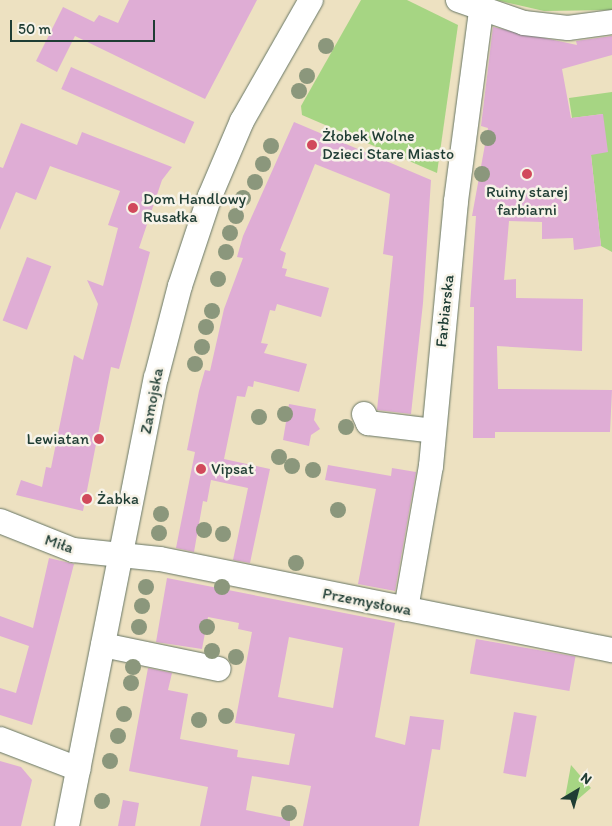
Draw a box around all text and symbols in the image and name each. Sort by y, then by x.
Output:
scale bar [12,10,158,42]
text: 50 m [18,20,51,38]
place label: Żłobek Wolne Dzieci Stare Miasto [322,126,453,164]
marker: Żłobek Wolne Dzieci Stare Miasto [306,139,318,151]
marker: Ruiny starej farbiarni [521,168,533,180]
place label: Ruiny starej farbiarni [486,182,568,220]
place label: Dom Handlowy Rusałka [143,189,247,227]
marker: Dom Handlowy Rusałka [127,202,139,214]
street label: Farbiarska [432,274,458,348]
street label: Zamojska [136,366,168,436]
place label: Lewiatan [27,429,89,449]
marker: Lewiatan [93,433,105,445]
place label: Vipsat [211,459,254,479]
marker: Vipsat [195,463,207,475]
place label: Żabka [97,489,139,509]
marker: Żabka [81,493,93,505]
street label: Miła [42,530,76,558]
street label: Przemysłowa [321,584,413,620]
north arrow [552,766,602,816]
text: N [577,769,595,788]

